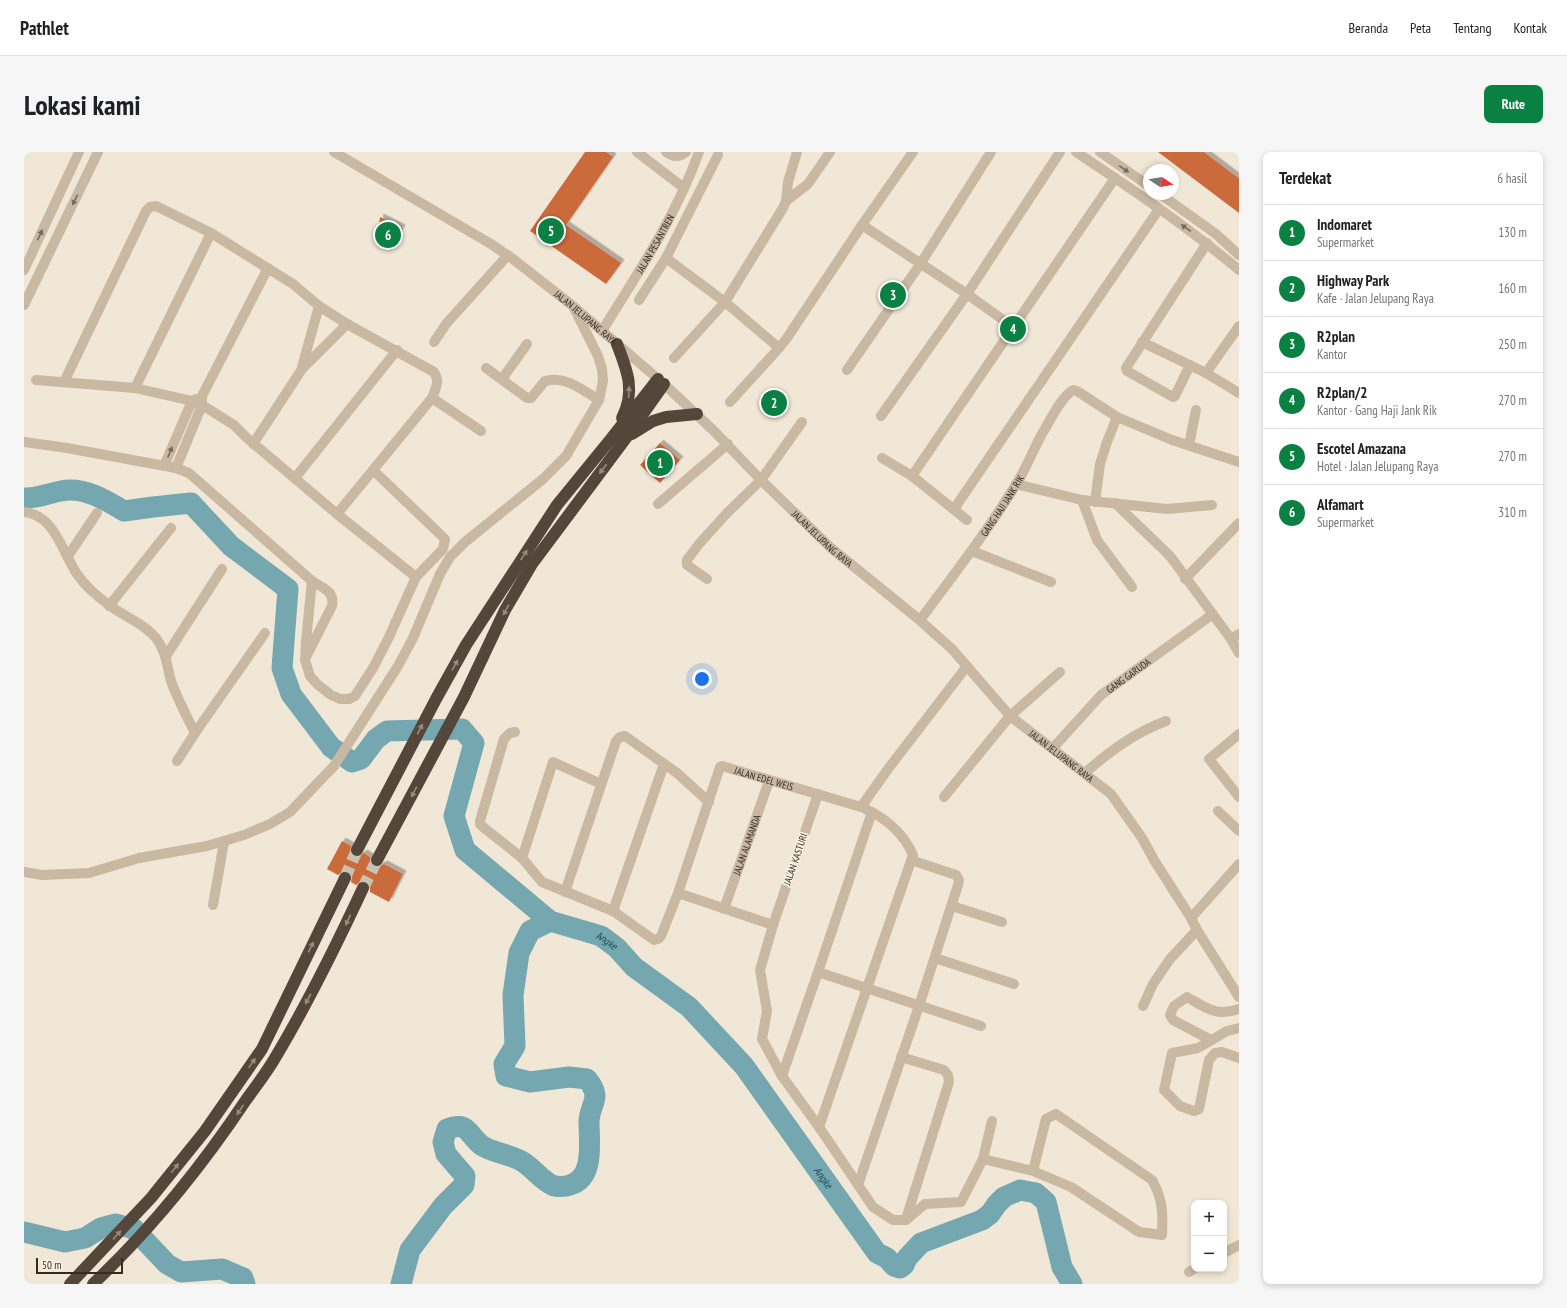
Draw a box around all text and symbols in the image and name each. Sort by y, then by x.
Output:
text: Pathlet [20,16,69,40]
text: Beranda [1348,19,1388,37]
text: Peta [1410,19,1431,37]
text: Tentang [1453,19,1492,37]
text: Kontak [1514,19,1547,37]
button: Rute [1484,85,1543,123]
text: Lokasi kami [24,86,141,123]
north arrow [1143,164,1179,200]
one-way arrow [1119,165,1130,173]
text: Terdekat [1279,167,1331,189]
text: 6 hasil [1497,170,1527,187]
one-way arrow [72,194,78,205]
street label: JALAN PESANTREN [633,212,677,277]
text: Indomaret [1317,215,1372,234]
pin: 5 [538,216,564,246]
pin: 6 [375,220,401,250]
one-way arrow [1181,224,1192,232]
text: 1 [1289,224,1295,241]
text: 130 m [1498,224,1527,241]
one-way arrow [37,229,44,241]
text: Supermarket [1317,234,1374,251]
text: Highway Park [1317,271,1389,290]
pin: 3 [880,280,906,310]
text: 2 [1289,280,1295,297]
text: 160 m [1498,280,1527,297]
street label: JALAN JELUPANG RAYA [551,287,620,348]
text: Kafe · Jalan Jelupang Raya [1317,290,1434,307]
pin: 4 [1000,314,1026,344]
text: R2plan [1317,327,1355,346]
text: 3 [1289,336,1295,353]
text: 250 m [1498,336,1527,353]
text: Kantor [1317,346,1347,363]
text: R2plan/2 [1317,383,1367,402]
one-way arrow [626,385,632,398]
pin: 2 [761,388,787,418]
text: 4 [1289,392,1295,409]
text: 270 m [1498,392,1527,409]
text: Kantor · Gang Haji Jank Rik [1317,402,1437,419]
text: Escotel Amazana [1317,439,1406,458]
one-way arrow [167,446,173,457]
pin: 1 [647,448,673,478]
text: 5 [1289,448,1295,465]
text: 270 m [1498,448,1527,465]
text: Hotel · Jalan Jelupang Raya [1317,458,1438,475]
one-way arrow [599,464,607,475]
street label: GANG HAJI JANK RIK [978,473,1027,539]
text: Alfamart [1317,495,1364,514]
text: 6 [1289,504,1295,521]
text: 310 m [1498,504,1527,521]
street label: JALAN JELUPANG RAYA [788,507,855,570]
text: Supermarket [1317,514,1374,531]
one-way arrow [521,549,528,561]
one-way arrow [502,604,509,616]
street label: GANG GARUDA [1104,655,1153,696]
one-way arrow [452,659,458,671]
your location [692,669,712,689]
one-way arrow [417,724,423,735]
street label: JALAN JELUPANG RAYA [1025,726,1096,785]
street label: JALAN EDEL WEIS [732,764,795,794]
one-way arrow [410,786,417,798]
street label: JALAN ALAMANDA [730,813,764,878]
street label: JALAN KASTURI [780,831,810,888]
one-way arrow [345,915,351,926]
water label: Angke [594,928,621,954]
one-way arrow [308,942,314,953]
one-way arrow [304,993,311,1005]
one-way arrow [248,1058,256,1068]
one-way arrow [236,1104,244,1115]
one-way arrow [171,1162,180,1173]
water label: Angke [811,1164,837,1192]
map controls [1191,1200,1227,1272]
button: + [1191,1200,1227,1236]
one-way arrow [112,1230,121,1240]
button: − [1191,1236,1227,1272]
scale bar [36,1256,123,1275]
text: 50 m [42,1258,61,1272]

